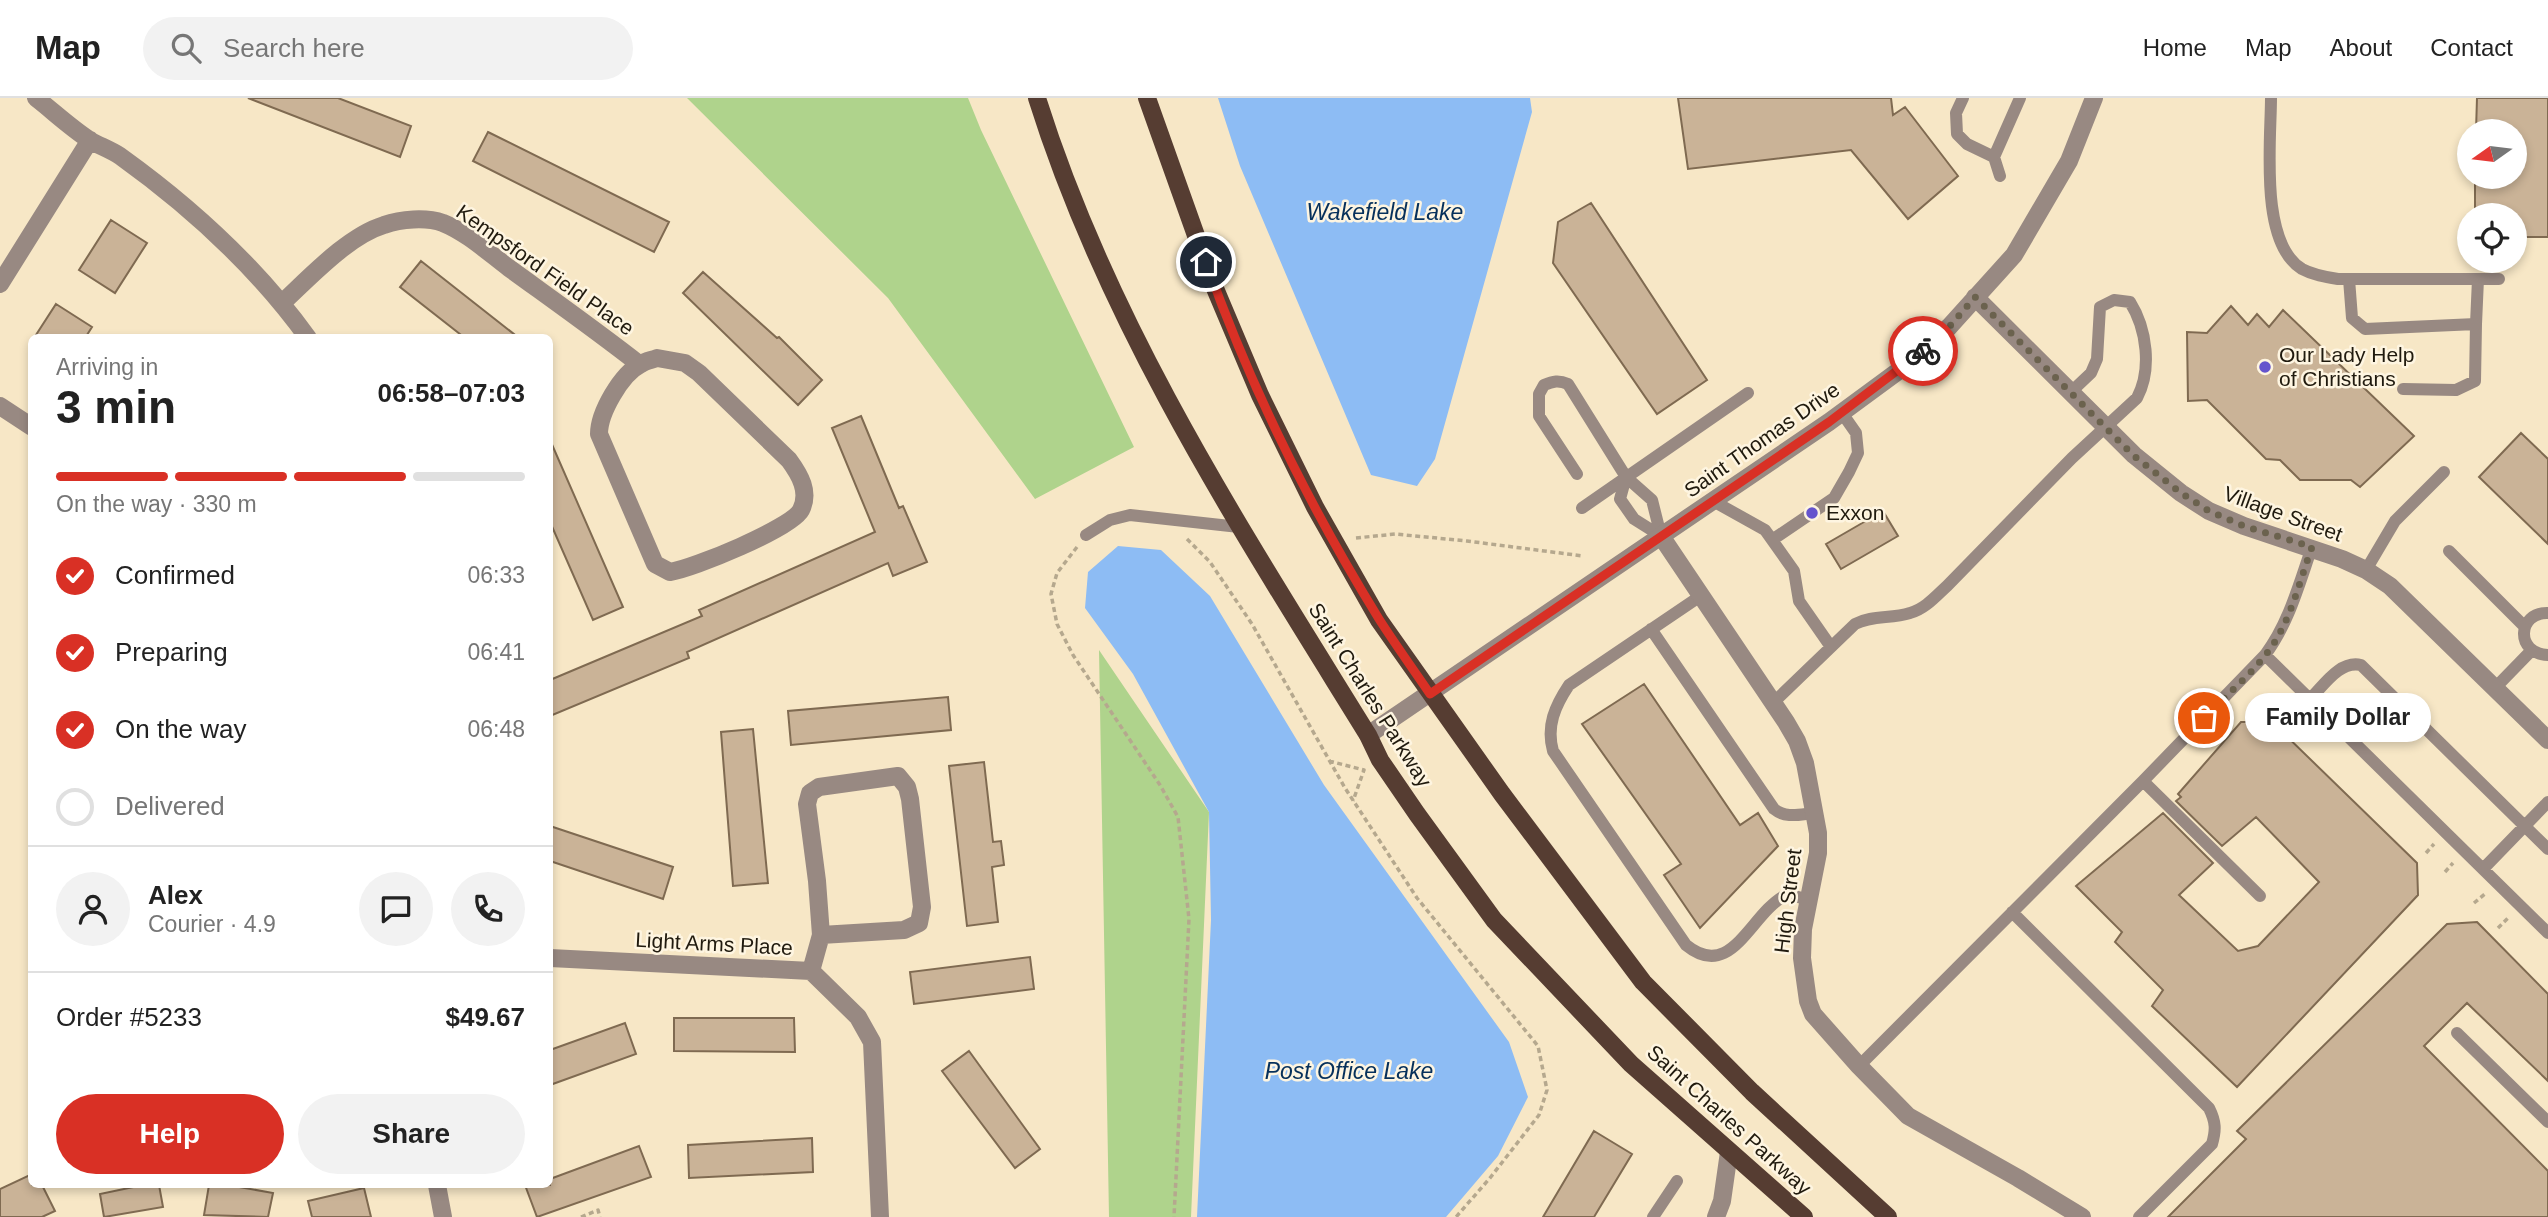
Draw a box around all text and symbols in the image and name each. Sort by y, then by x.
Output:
search box [143,17,633,80]
text: Map [35,29,101,66]
icon: search [167,29,205,67]
text: Search here [223,33,365,63]
text: Home [2143,34,2207,61]
text: Map [2245,34,2292,61]
text: About [2330,34,2392,61]
text: Contact [2430,34,2513,61]
north arrow [2457,119,2527,189]
map controls [2457,119,2527,273]
water label: Wakefield Lake [1307,199,1463,225]
street label: Kempsford Field Place [452,200,638,340]
button: locate [2457,203,2527,273]
pin [1176,232,1236,292]
icon: home [1187,243,1225,281]
courier [1888,316,1958,386]
icon: bike [1904,332,1942,370]
place label: Our Lady Help of Christians [2279,343,2414,390]
text: Arriving in [56,354,158,380]
marker: Our Lady Help of Christians [2257,359,2273,375]
street label: Saint Thomas Drive [1680,377,1844,502]
text: 06:58–07:03 [378,378,525,408]
text: 3 min [56,381,176,433]
street label: Village Street [2221,481,2346,546]
text: On the way · 330 m [56,491,257,517]
place label: Exxon [1826,501,1884,524]
marker: Exxon [1804,505,1820,521]
icon: check [56,557,94,595]
text: Confirmed [115,560,235,590]
text: 06:33 [467,562,525,588]
street label: Saint Charles Parkway [1304,599,1437,791]
icon: check [56,634,94,672]
text: Preparing [115,637,228,667]
text: 06:41 [467,639,525,665]
pin [2174,688,2234,748]
callout: Family Dollar [2246,694,2432,742]
icon: bag [2185,699,2223,737]
text: Family Dollar [2266,704,2410,730]
icon: check [56,711,94,749]
text: On the way [115,714,247,744]
text: 06:48 [467,716,525,742]
text: Delivered [115,791,225,821]
street label: High Street [1770,847,1805,954]
button: person [56,872,130,946]
button: chat [359,872,433,946]
button: phone [451,872,525,946]
text: Alex [148,880,203,910]
text: Courier · 4.9 [148,911,276,937]
street label: Light Arms Place [635,928,793,959]
text: Order #5233 [56,1002,202,1032]
text: $49.67 [445,1002,525,1032]
street label: Saint Charles Parkway [1643,1040,1816,1200]
water label: Post Office Lake [1265,1058,1433,1084]
button: Help [56,1094,284,1174]
button: Share [298,1094,525,1174]

